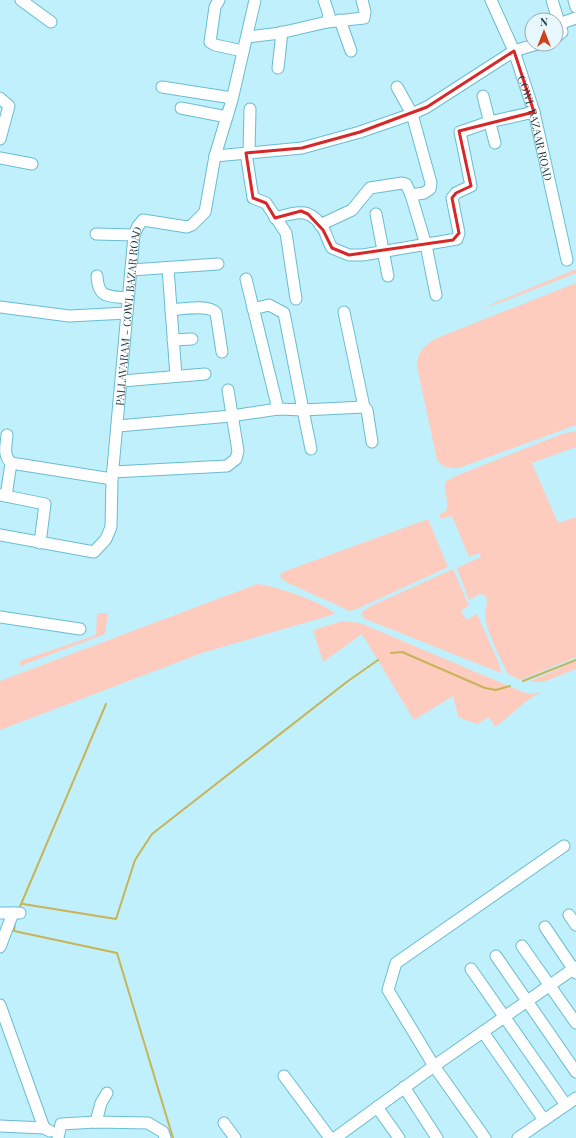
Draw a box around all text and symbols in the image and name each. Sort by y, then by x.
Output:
north arrow [524,12,564,52]
text: N [540,14,548,29]
street label: COWL BAZAAR ROAD [515,73,557,182]
street label: PALLAVARAM - COWL BAZAR ROAD [111,224,145,407]

